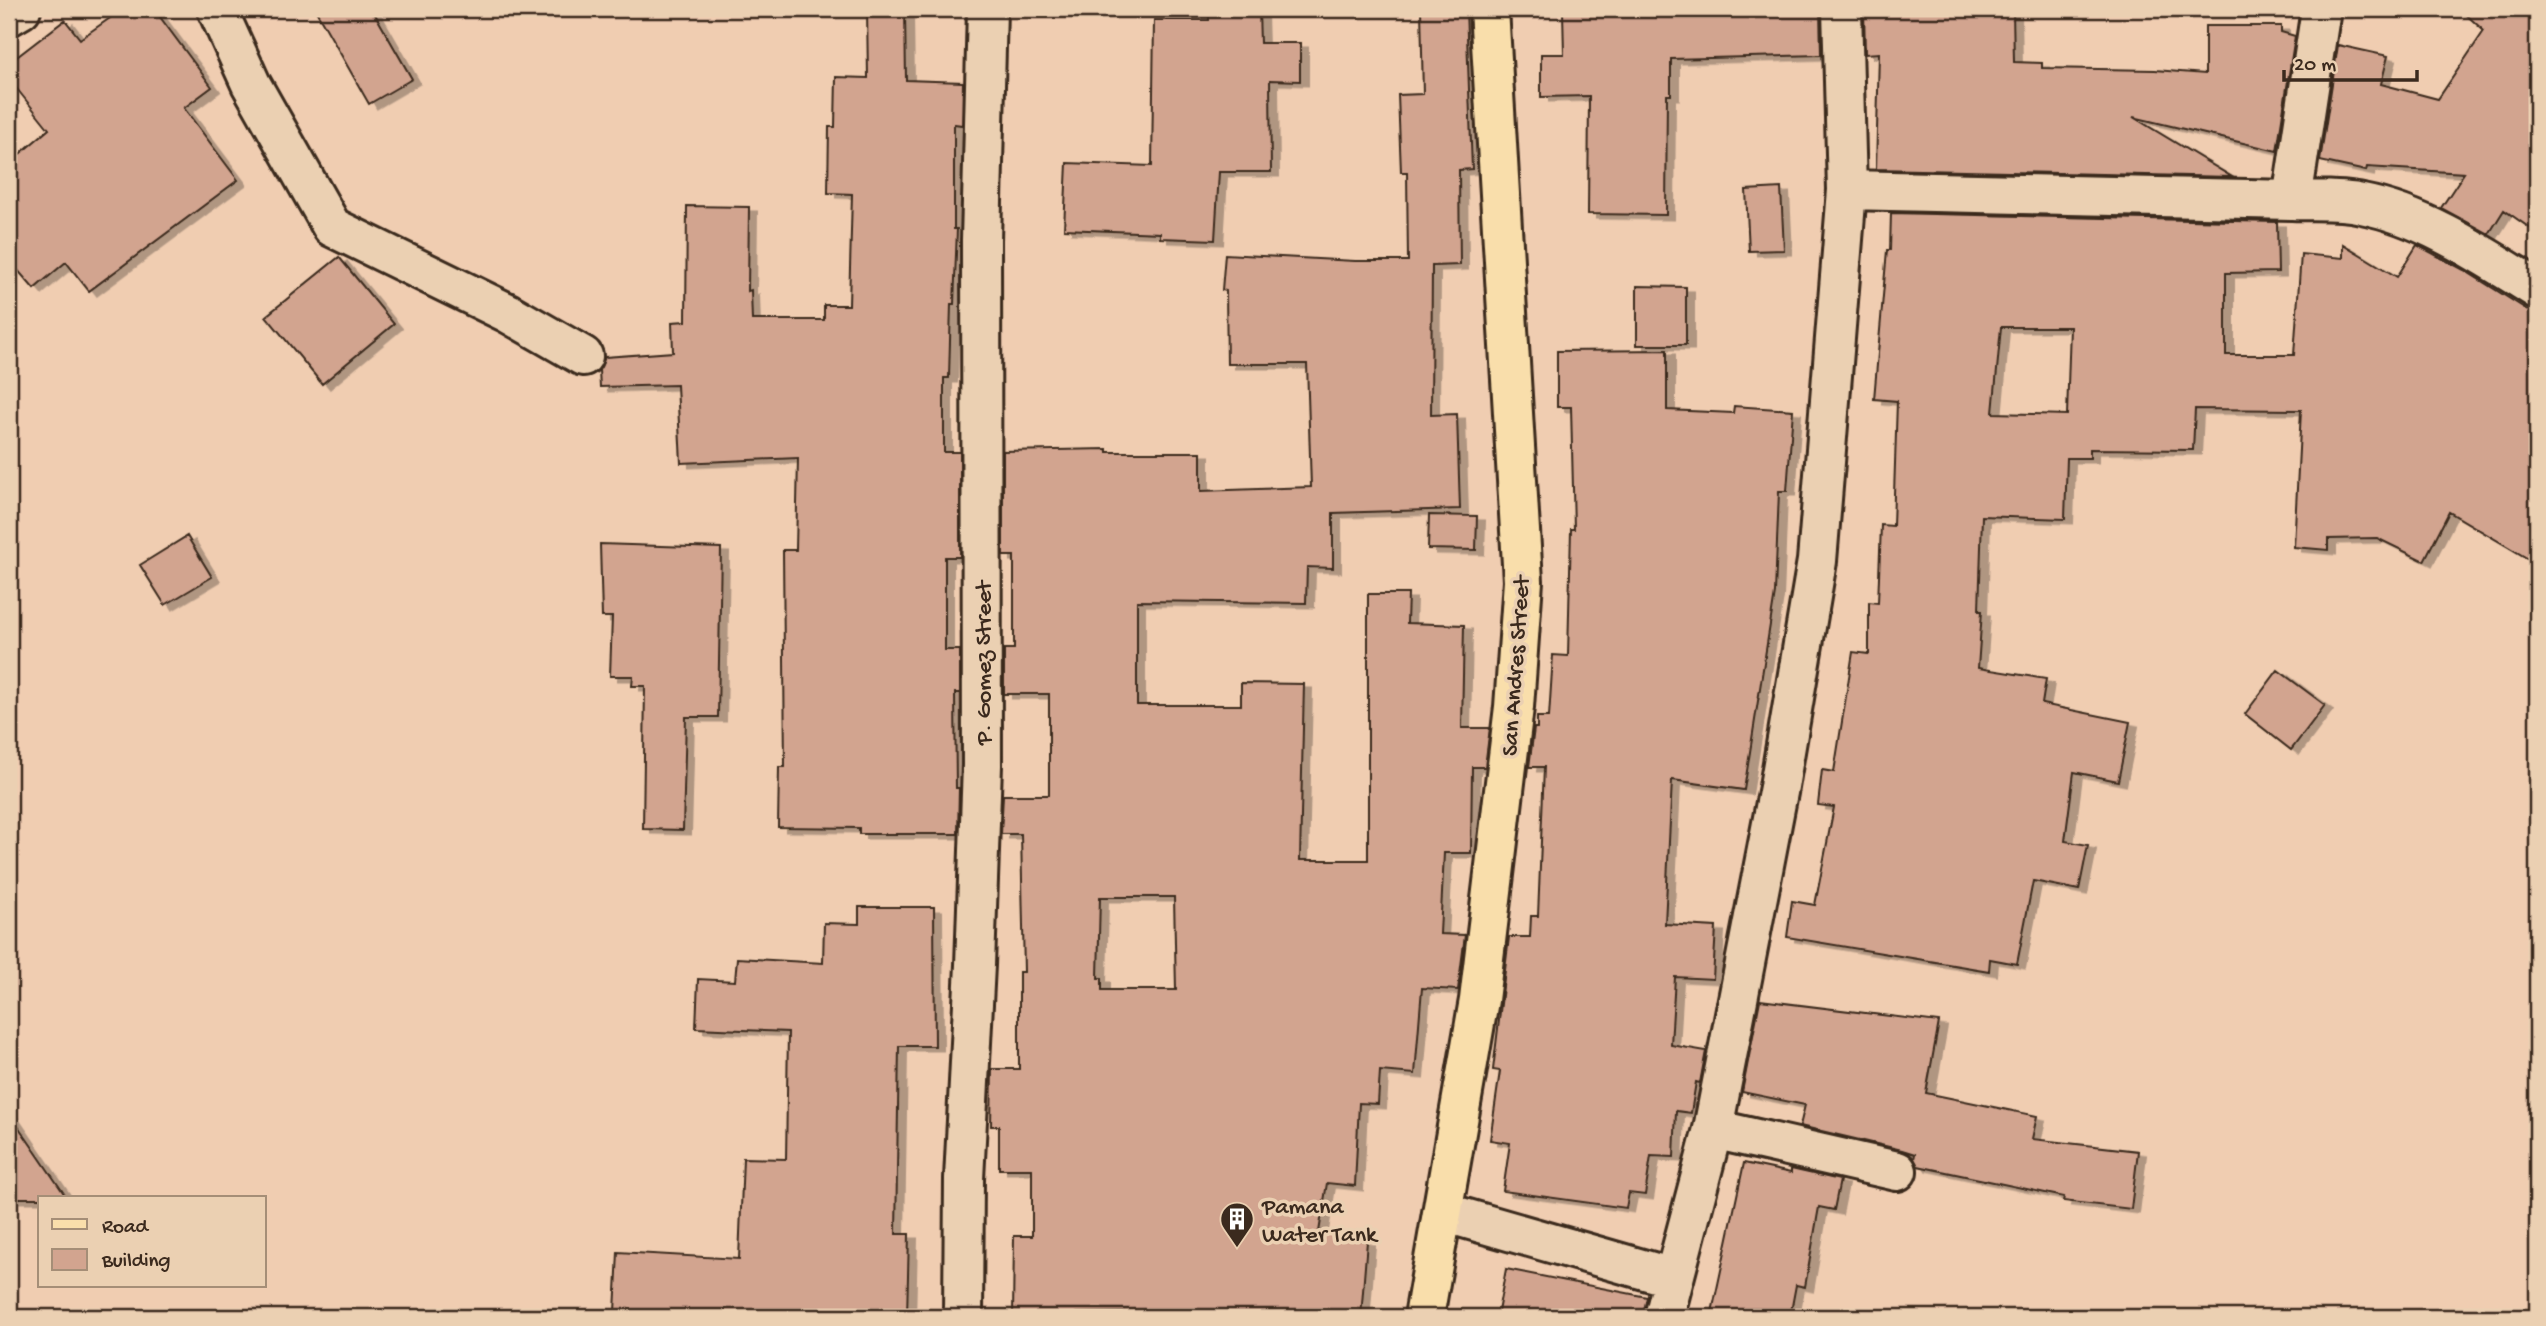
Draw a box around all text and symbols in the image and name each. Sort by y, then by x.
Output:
scale bar [2284,38,2416,82]
text: 20 m [2294,54,2336,79]
street label: San Andres Street [1497,573,1538,757]
street label: P. Gomez Street [971,579,1000,746]
place label: Pamana Water Tank [1261,1194,1379,1251]
legend [38,1196,266,1288]
building icon: Pamana Water Tank [1218,1200,1256,1249]
text: Road [102,1216,150,1241]
text: Building [101,1250,171,1275]

